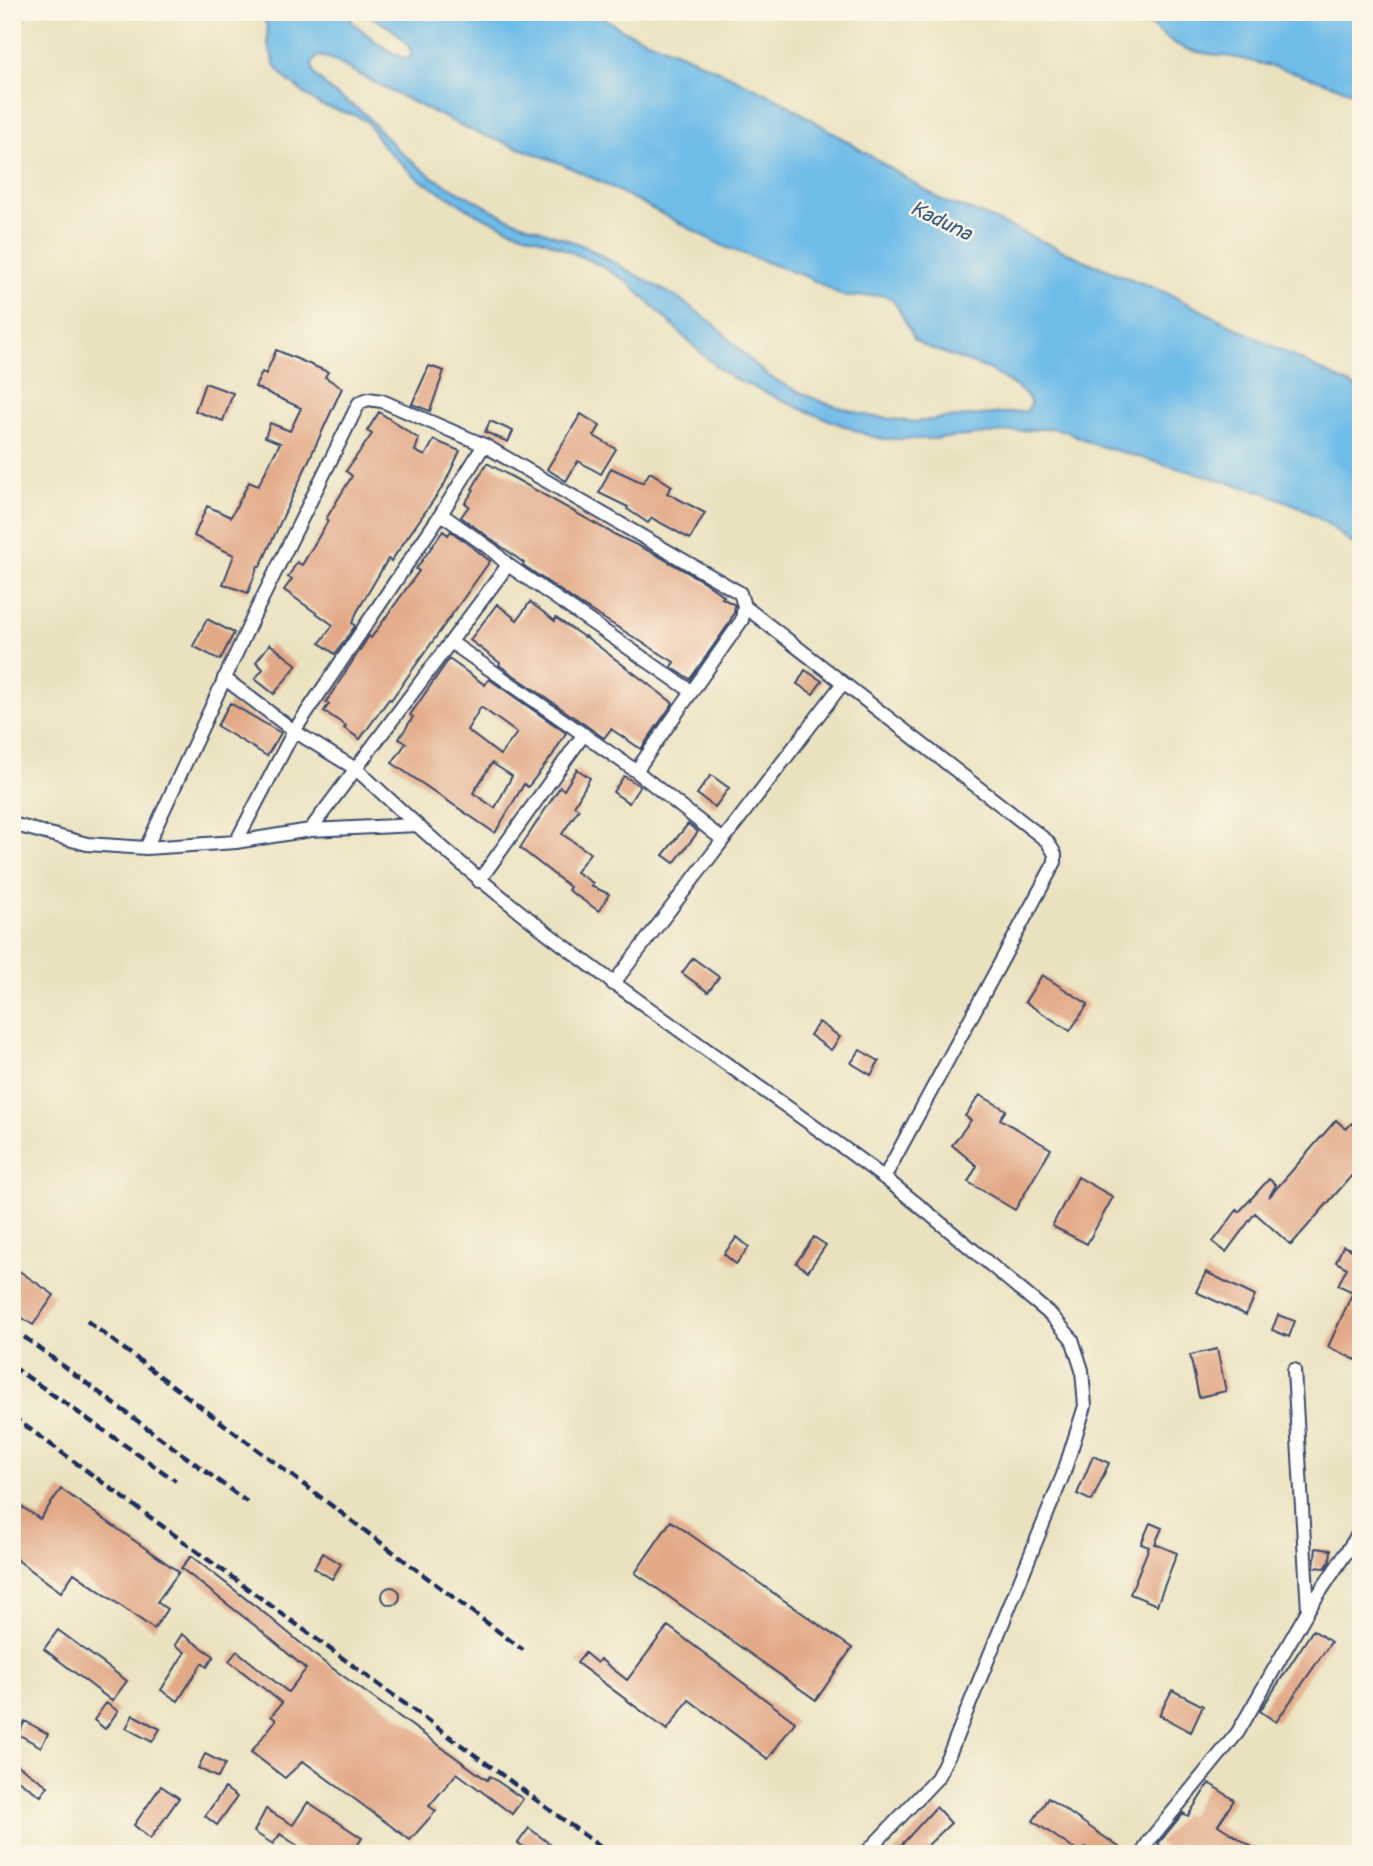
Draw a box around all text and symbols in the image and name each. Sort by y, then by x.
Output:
water label: Kaduna [906,195,977,248]

